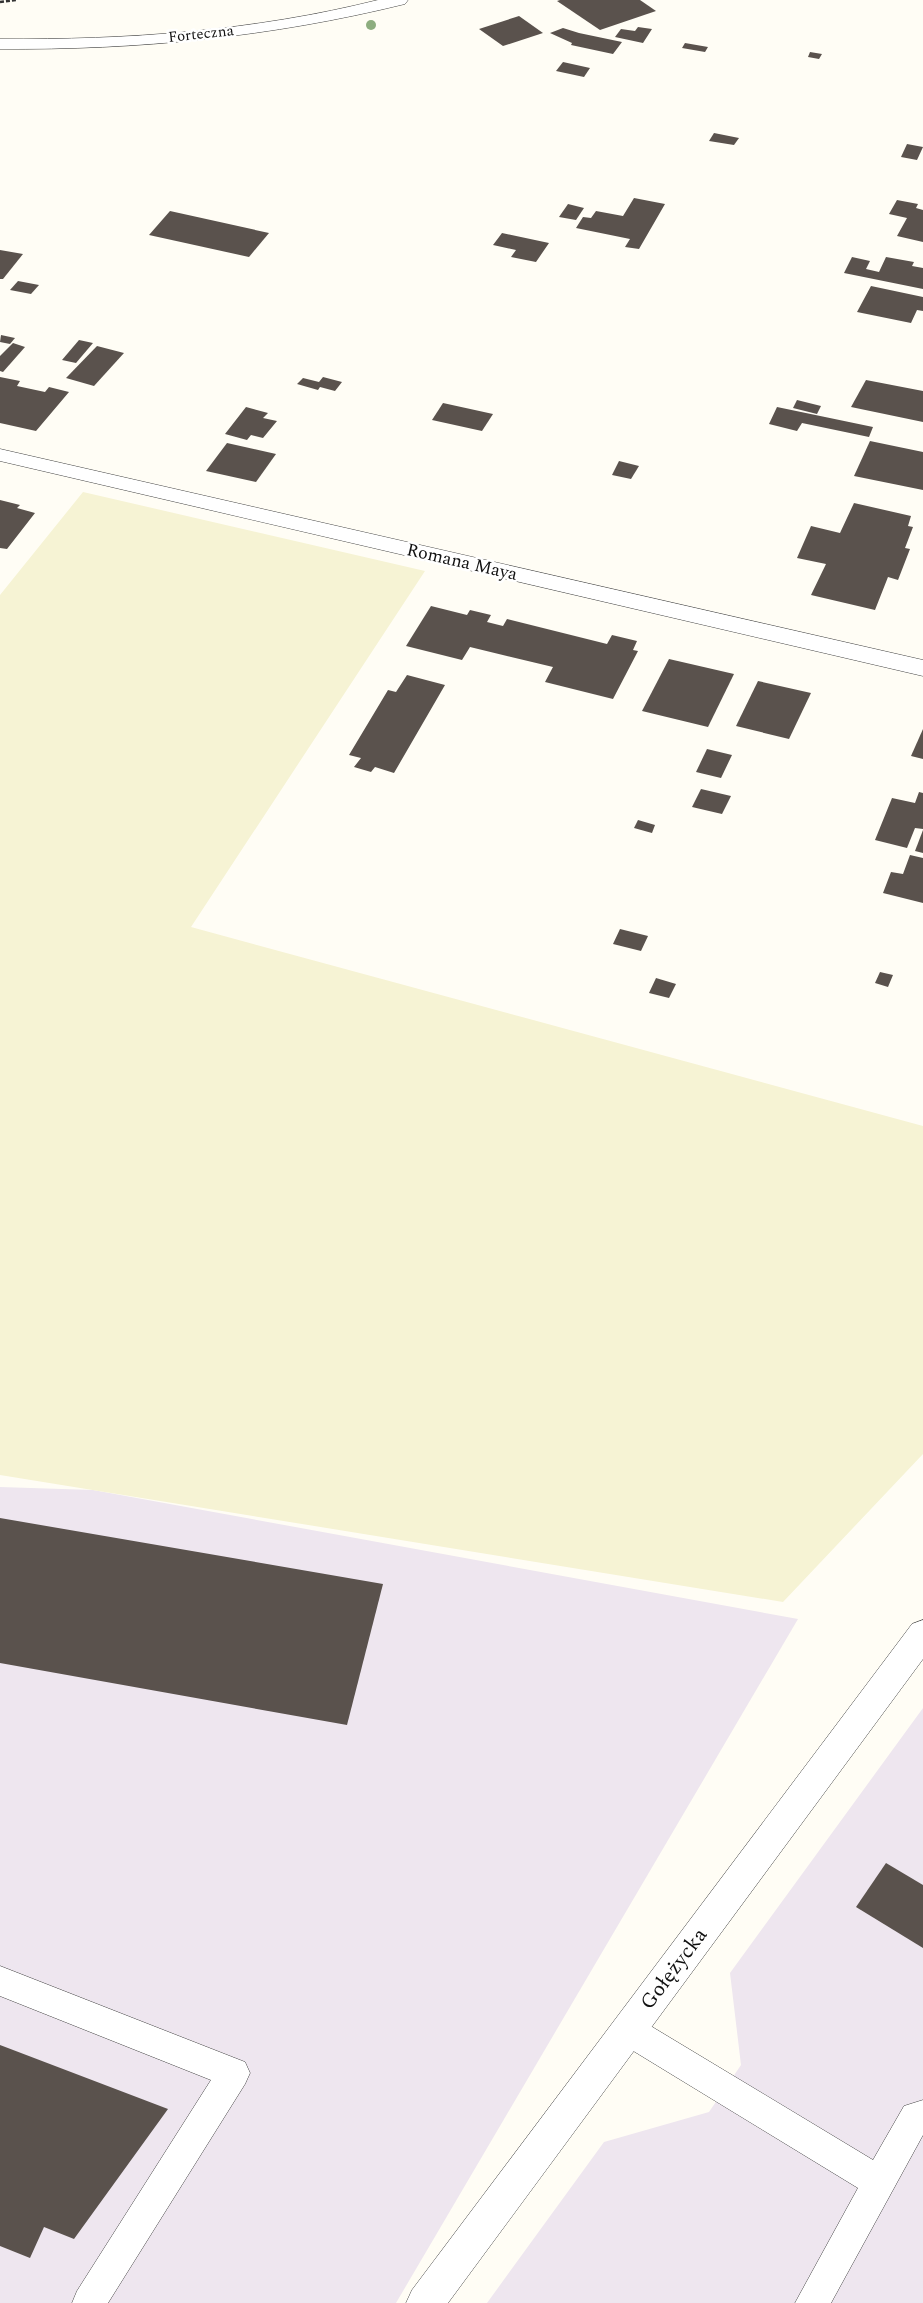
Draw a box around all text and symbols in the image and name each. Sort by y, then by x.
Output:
street label: Forteczna [167,19,236,49]
street label: Romana Maya [404,536,520,588]
street label: Gołężycka [632,1921,716,2017]

